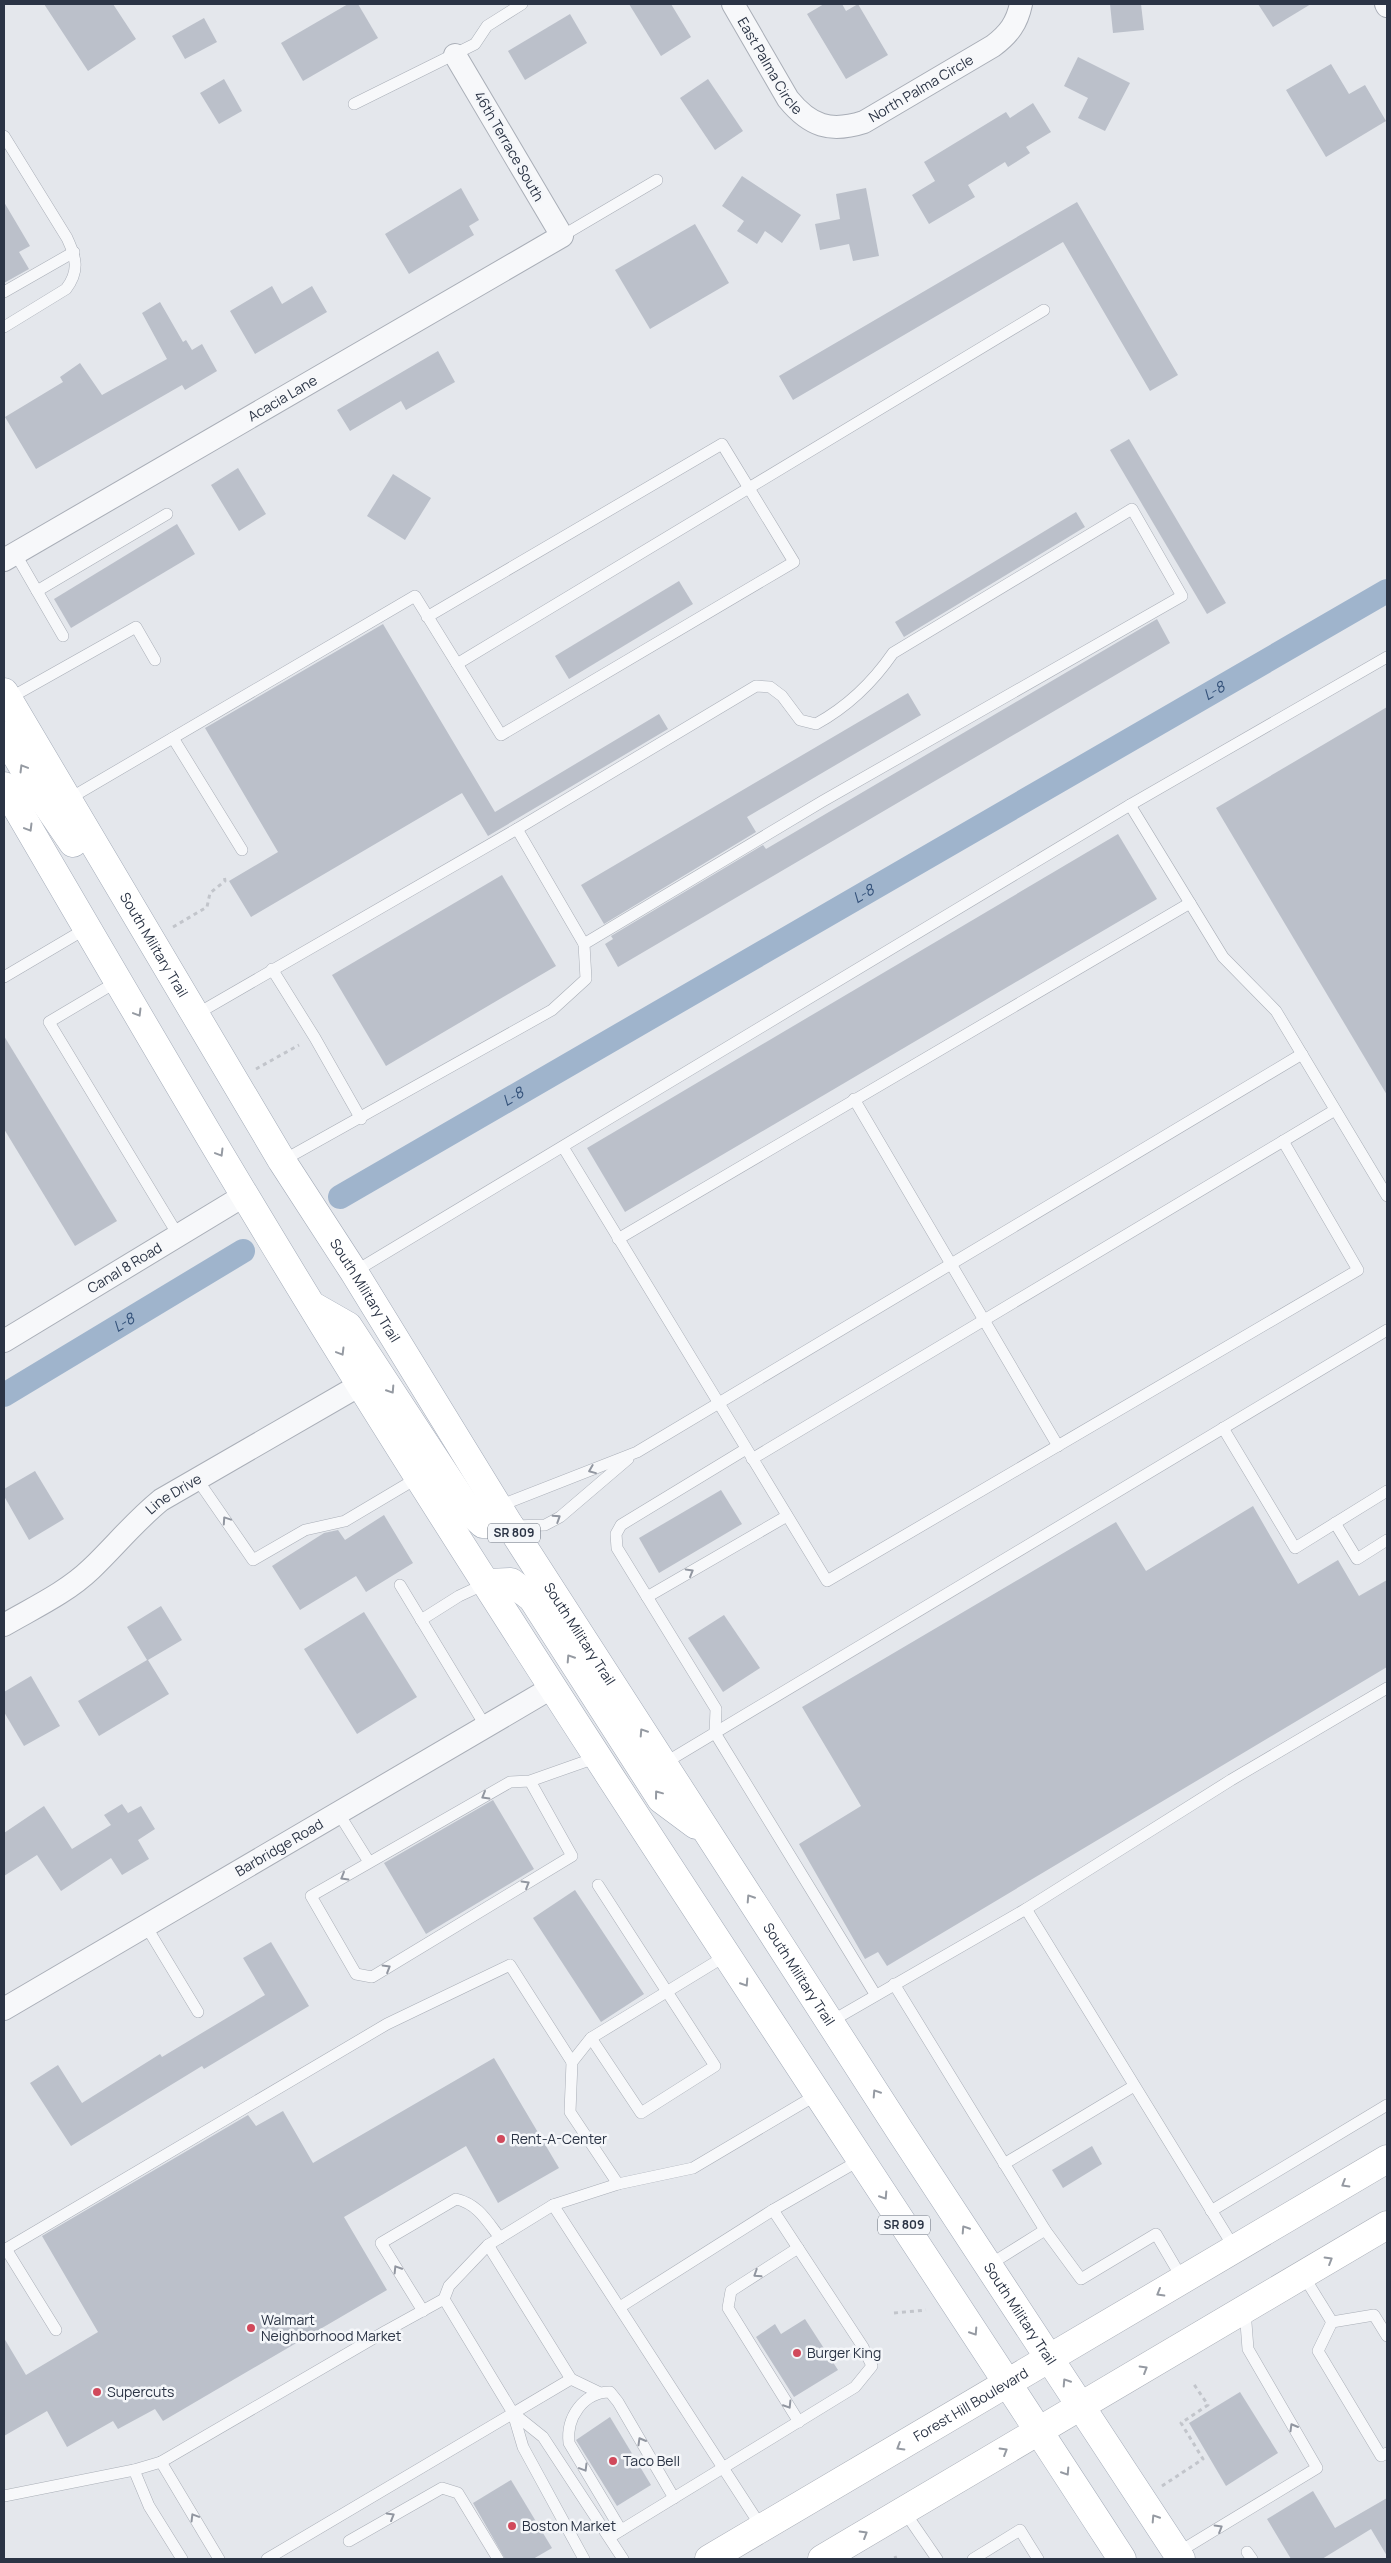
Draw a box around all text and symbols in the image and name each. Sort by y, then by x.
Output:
street label: East Palma Circle [734,13,807,118]
street label: North Palma Circle [865,50,977,126]
street label: 46th Terrace South [470,87,549,204]
street label: Acacia Lane [244,370,320,425]
water label: L-8 [1199,676,1230,705]
one-way arrow [20,765,30,774]
one-way arrow [22,823,32,832]
water label: L-8 [849,878,879,908]
street label: South Military Trail [116,889,193,1001]
one-way arrow [131,1008,141,1017]
water label: L-8 [498,1081,529,1111]
one-way arrow [214,1148,224,1157]
street label: South Military Trail [326,1235,405,1346]
street label: Canal 8 Road [83,1238,165,1297]
water label: L-8 [109,1307,139,1337]
one-way arrow [334,1347,344,1356]
one-way arrow [385,1385,394,1394]
one-way arrow [588,1464,597,1475]
street label: Line Drive [141,1469,205,1518]
one-way arrow [551,1515,560,1525]
one-way arrow [223,1516,232,1526]
road number: SR 809 [488,1524,540,1542]
one-way arrow [684,1569,693,1579]
street label: South Military Trail [540,1579,620,1689]
one-way arrow [567,1654,576,1663]
one-way arrow [640,1729,649,1738]
one-way arrow [482,1790,491,1800]
one-way arrow [655,1790,664,1800]
street label: Barbridge Road [231,1814,326,1880]
one-way arrow [341,1870,350,1880]
one-way arrow [521,1880,530,1890]
one-way arrow [747,1894,757,1903]
street label: South Military Trail [759,1919,840,2029]
one-way arrow [381,1964,390,1974]
one-way arrow [739,1977,748,1986]
one-way arrow [873,2090,883,2099]
place label: Rent-A-Center [511,2129,607,2148]
marker: Rent-A-Center [495,2133,507,2145]
one-way arrow [1342,2177,1351,2187]
one-way arrow [878,2190,887,2200]
road number: SR 809 [878,2216,930,2234]
one-way arrow [962,2226,972,2235]
one-way arrow [1324,2256,1333,2266]
street label: South Military Trail [980,2259,1061,2368]
one-way arrow [394,2266,404,2275]
one-way arrow [753,2268,763,2277]
one-way arrow [1156,2287,1165,2297]
place label: Walmart Neighborhood Market [261,2310,402,2345]
marker: Walmart Neighborhood Market [245,2322,257,2334]
one-way arrow [968,2326,977,2335]
place label: Burger King [807,2343,881,2362]
marker: Burger King [791,2347,803,2359]
street label: Forest Hill Boulevard [910,2363,1032,2445]
one-way arrow [1138,2365,1147,2375]
one-way arrow [1063,2378,1072,2387]
place label: Supercuts [107,2382,174,2401]
marker: Supercuts [91,2386,103,2398]
one-way arrow [782,2399,792,2408]
one-way arrow [1289,2424,1299,2433]
one-way arrow [637,2438,647,2447]
one-way arrow [896,2440,905,2450]
one-way arrow [998,2448,1007,2458]
place label: Taco Bell [623,2451,680,2470]
marker: Taco Bell [607,2455,619,2467]
one-way arrow [577,2462,587,2471]
one-way arrow [1059,2466,1069,2475]
one-way arrow [386,2513,395,2523]
one-way arrow [191,2514,201,2523]
one-way arrow [1151,2515,1161,2524]
place label: Boston Market [522,2516,616,2535]
marker: Boston Market [506,2520,518,2532]
one-way arrow [1213,2525,1222,2534]
one-way arrow [859,2531,868,2541]

